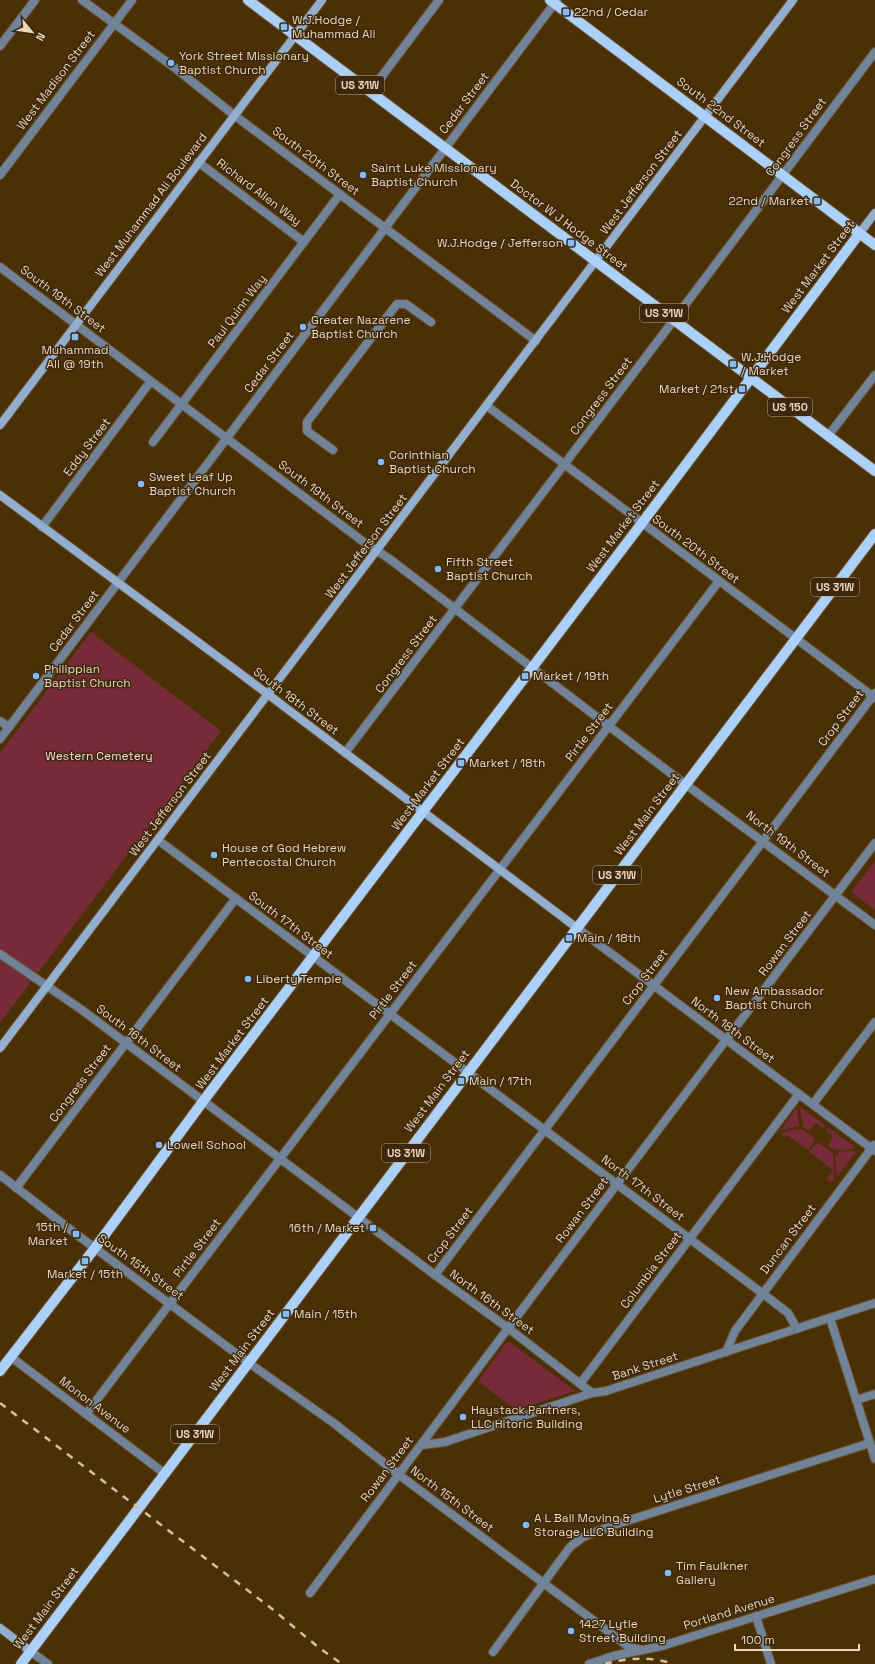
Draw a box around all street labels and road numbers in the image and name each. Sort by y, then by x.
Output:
street label: West Madison Street [13,27,99,133]
street label: Cedar Street [435,69,493,137]
street label: South 22nd Street [673,73,769,151]
road number: US 31W [336,76,384,94]
street label: Congress Street [762,94,830,180]
street label: South 20th Street [269,123,363,199]
street label: West Jefferson Street [596,126,686,238]
street label: West Muhammad Ali Boulevard [92,130,210,280]
street label: Richard Allen Way [213,155,305,229]
street label: Doctor W J Hodge Street [507,175,631,275]
street label: West Market Street [778,217,858,317]
street label: South 19th Street [17,262,109,336]
street label: Paul Quinn Way [204,271,270,351]
road number: US 31W [640,304,688,322]
street label: Cedar Street [240,328,298,396]
street label: Congress Street [566,354,636,438]
road number: US 150 [768,398,812,416]
street label: Eddy Street [60,415,114,479]
street label: South 19th Street [275,457,367,531]
street label: West Market Street [583,476,663,576]
street label: West Jefferson Street [321,490,411,602]
street label: South 20th Street [649,511,743,587]
road number: US 31W [811,578,859,596]
street label: Cedar Street [45,587,103,655]
street label: Congress Street [371,612,441,696]
street label: South 18th Street [250,664,342,738]
street label: Crop Street [814,686,868,750]
street label: Pirtle Street [562,699,616,765]
street label: West Market Street [388,734,468,834]
street label: West Jefferson Street [125,748,215,860]
street label: West Main Street [611,769,683,859]
street label: North 19th Street [743,807,833,881]
road number: US 31W [593,866,641,884]
street label: South 17th Street [245,888,337,962]
street label: Rowan Street [755,907,815,979]
street label: Crop Street [618,945,672,1009]
street label: Pirtle Street [366,957,420,1023]
street label: West Market Street [192,993,272,1093]
street label: North 18th Street [688,993,778,1067]
street label: South 16th Street [93,1001,185,1075]
street label: Congress Street [45,1041,115,1125]
street label: West Main Street [401,1046,473,1136]
road number: US 31W [382,1144,430,1162]
street label: North 17th Street [598,1151,688,1225]
street label: Rowan Street [552,1174,612,1246]
street label: Duncan Street [756,1201,820,1277]
street label: Crop Street [423,1203,477,1267]
street label: Pirtle Street [170,1215,224,1281]
street label: Columbia Street [617,1228,685,1312]
street label: South 15th Street [95,1230,187,1304]
street label: North 16th Street [446,1266,538,1338]
street label: West Main Street [206,1305,278,1395]
street label: Bank Street [610,1348,680,1384]
street label: Monon Avenue [56,1373,134,1437]
road number: US 31W [171,1425,219,1443]
street label: Rowan Street [357,1433,417,1505]
street label: North 15th Street [407,1462,497,1536]
street label: Lytle Street [652,1471,722,1507]
street label: West Main Street [10,1563,82,1653]
street label: Portland Avenue [681,1591,777,1633]

